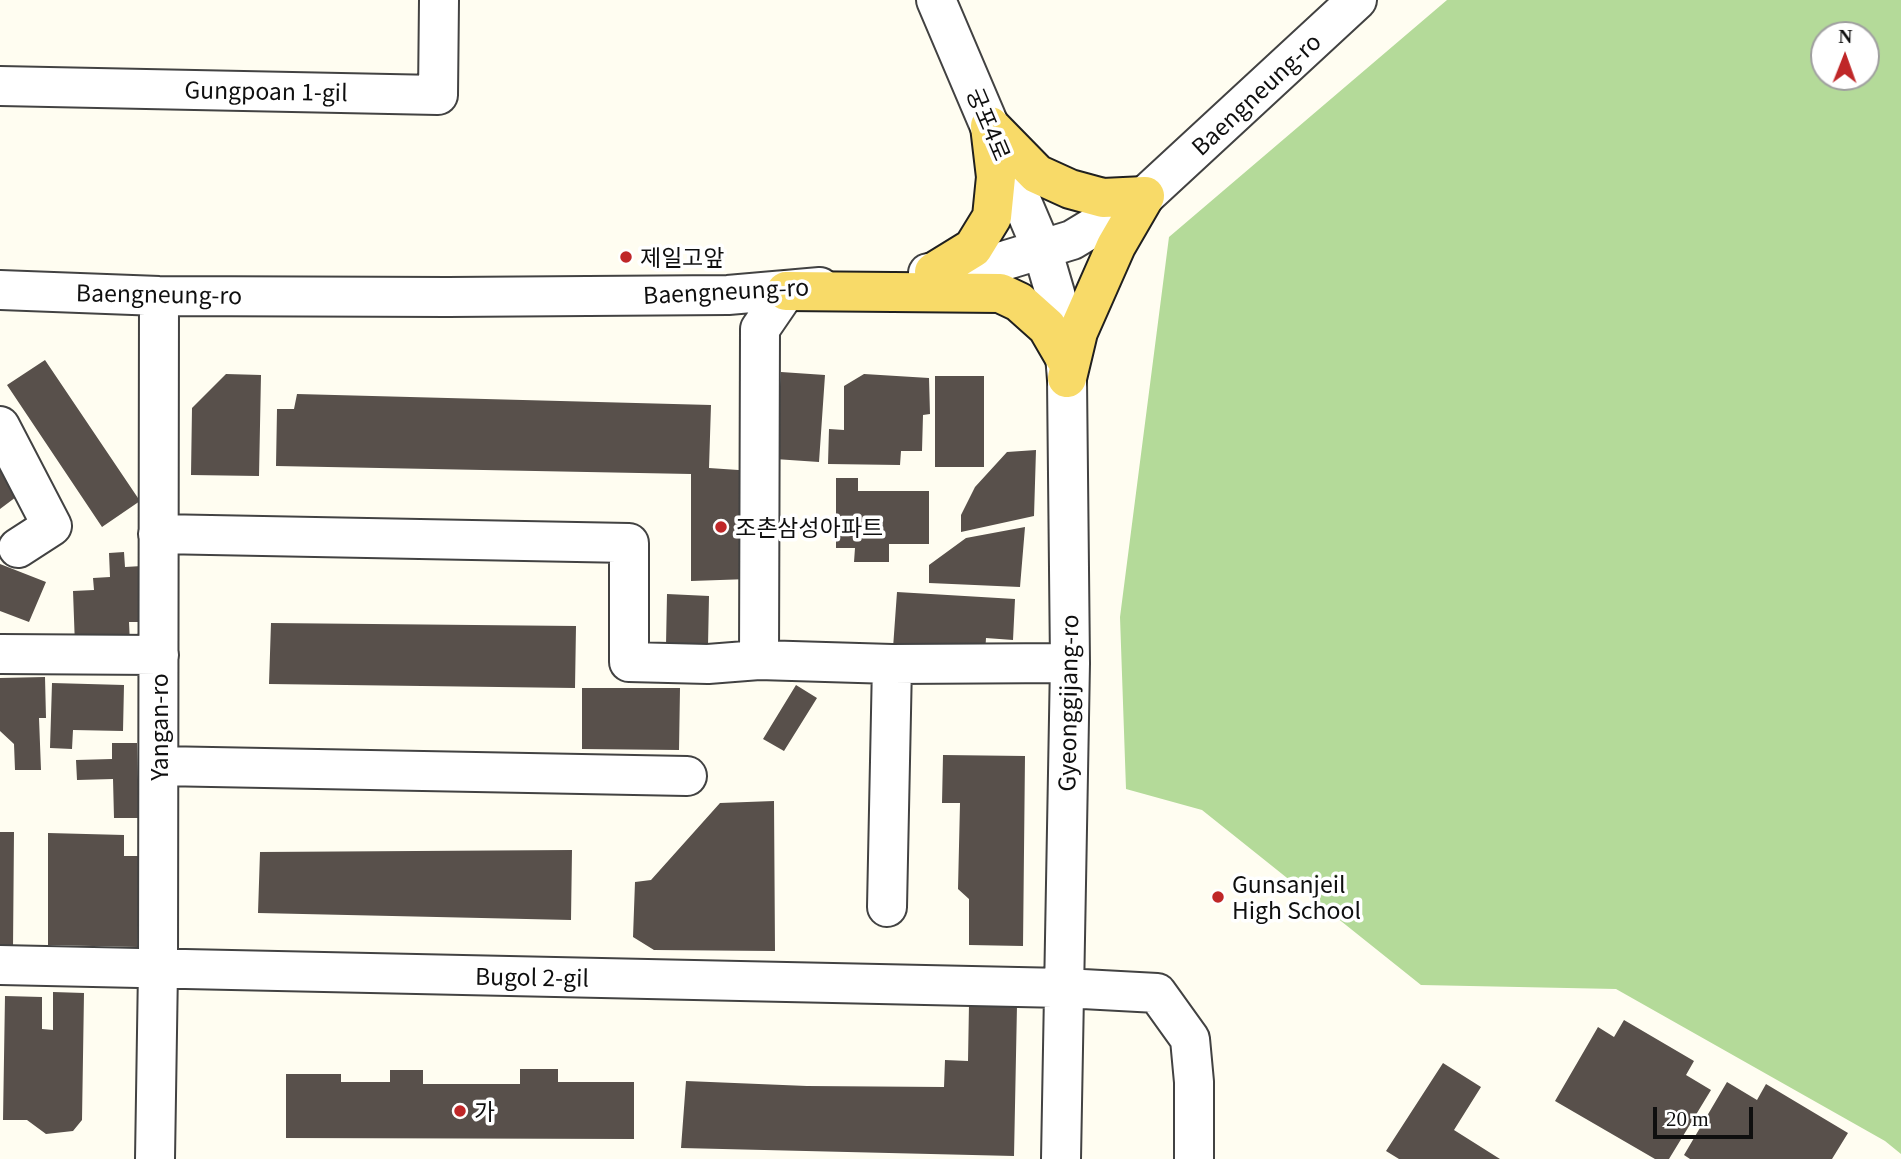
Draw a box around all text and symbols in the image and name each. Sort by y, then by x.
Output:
north arrow [1810,21,1880,91]
text: N [1838,26,1852,47]
street label: Baengneung-ro [1186,27,1326,161]
street label: Gungpoan 1-gil [184,76,348,106]
street label: 궁포4로 [961,84,1017,164]
place label: 제일고앞 [640,243,725,271]
marker: 제일고앞 [618,249,634,265]
street label: Baengneung-ro [642,273,810,309]
street label: Baengneung-ro [76,279,242,309]
place label: 조촌삼성아파트 [735,513,883,541]
marker: 조촌삼성아파트 [713,519,729,535]
street label: Gyeonggijang-ro [1053,614,1083,792]
street label: Yangan-ro [145,673,173,781]
place label: Gunsanjeil High School [1232,870,1361,924]
marker: Gunsanjeil High School [1210,889,1226,905]
street label: Bugol 2-gil [475,962,589,992]
scale bar [1656,1092,1756,1136]
place label: 가 [474,1097,495,1125]
marker: 가 [452,1103,468,1119]
text: 20 m [1666,1107,1709,1131]

